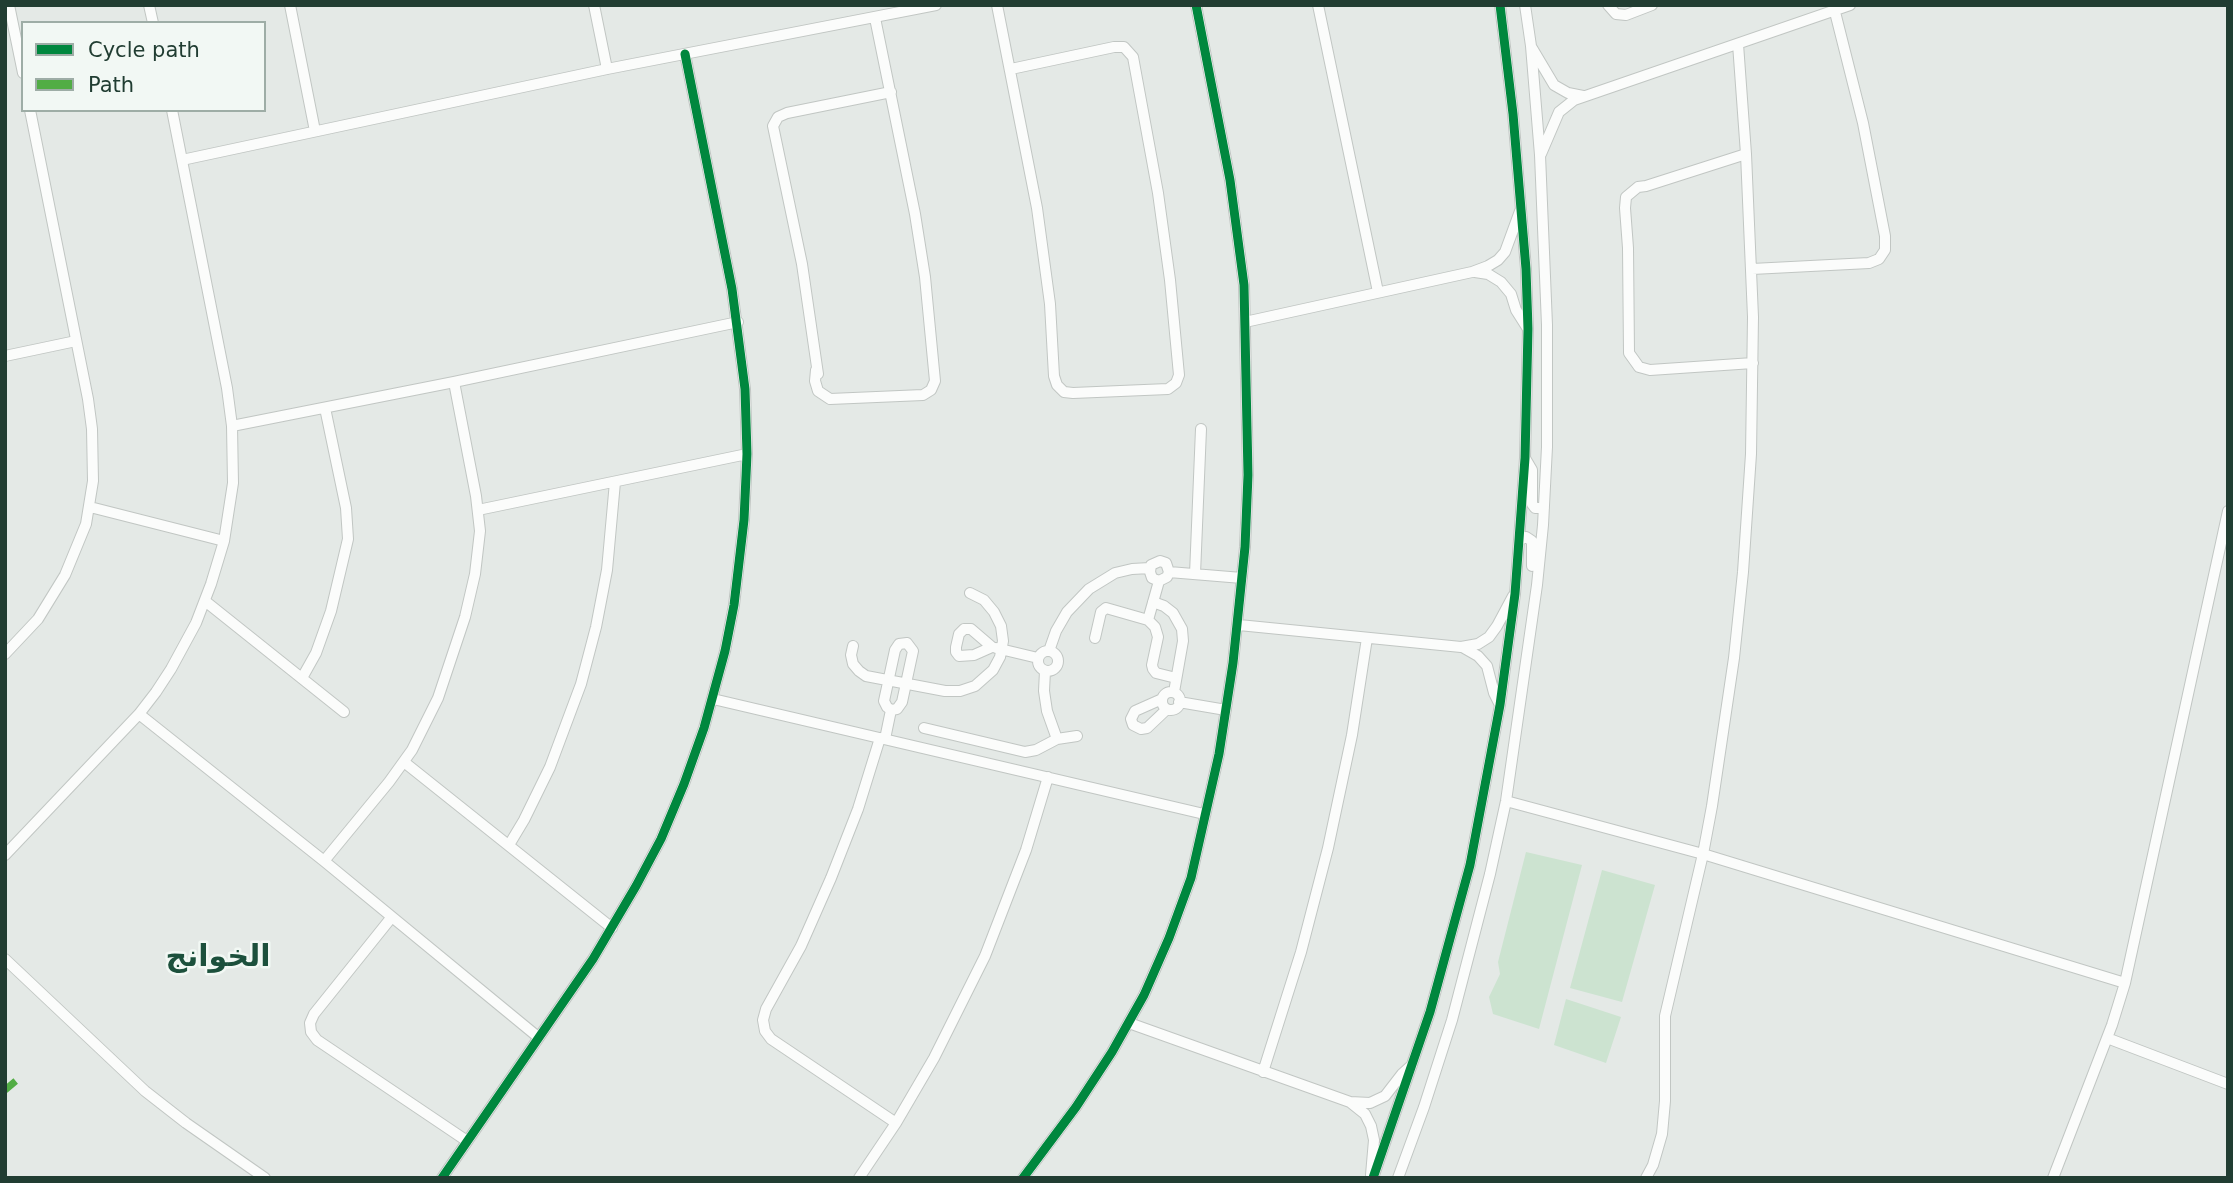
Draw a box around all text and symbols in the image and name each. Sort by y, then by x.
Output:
legend [21,21,266,112]
text: Cycle path [88,38,200,62]
text: Path [88,73,134,97]
district label: الخوانج [165,940,271,976]

